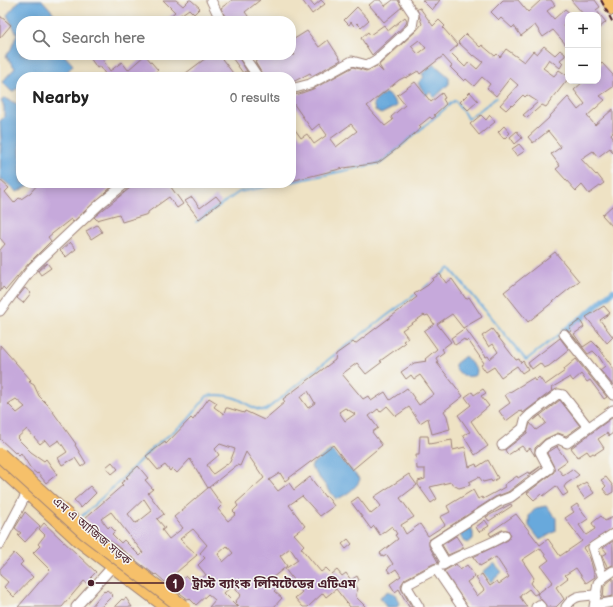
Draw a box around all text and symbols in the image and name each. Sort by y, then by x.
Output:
map controls [565,12,601,84]
button: + [565,12,601,48]
search box [16,16,296,60]
icon: search [30,27,52,49]
text: Search here [62,29,145,48]
button: − [565,48,601,84]
text: Nearby [32,88,89,108]
text: 0 results [230,90,280,106]
street label: এম এ আজিজ সড়ক [49,493,135,569]
callout: ট্রাস্ট ব্যাংক লিমিটেডের এটিএম [165,571,364,596]
text: ট্রাস্ট ব্যাংক লিমিটেডের এটিএম [191,576,357,592]
text: 1 [172,577,178,592]

